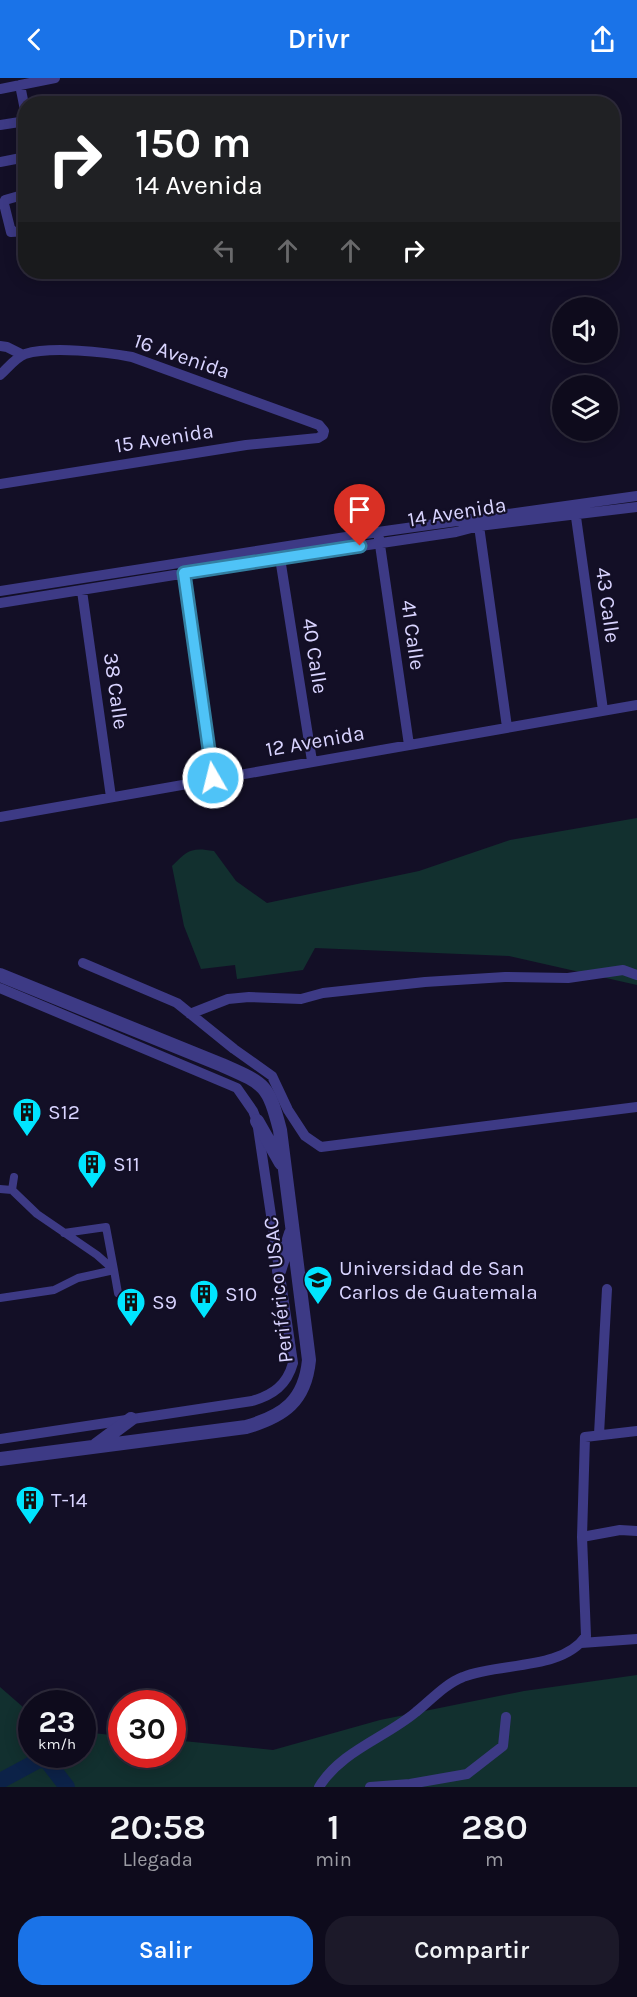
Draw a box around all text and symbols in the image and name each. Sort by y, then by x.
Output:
icon: back [18,23,51,56]
text: Drivr [288,23,349,55]
icon: share [586,23,619,56]
text: 150 m [135,118,251,168]
icon: right [36,120,114,198]
text: 14 Avenida [135,169,263,201]
icon: left [208,234,241,267]
icon: ahead [271,234,304,267]
icon: ahead [334,234,367,267]
icon: right [397,234,430,267]
map controls [552,297,618,441]
button: sound [552,297,618,363]
street label: 16 Avenida [131,328,233,384]
button: layers [552,375,618,441]
street label: 15 Avenida [113,418,215,458]
pin [334,484,385,546]
street label: 14 Avenida [406,492,508,532]
icon: arrive [343,493,376,526]
street label: 43 Calle [591,566,625,644]
street label: 41 Calle [396,598,430,672]
street label: 40 Calle [297,617,333,695]
street label: 38 Calle [99,651,133,731]
street label: 12 Avenida [264,721,366,761]
position arrow [181,746,245,810]
building icon: S12 [11,1096,43,1138]
place label: S12 [48,1100,80,1124]
building icon: S11 [76,1148,108,1190]
place label: S11 [113,1152,140,1176]
street label: Periférico USAC [258,1216,298,1364]
place label: Universidad de San Carlos de Guatemala [339,1256,538,1304]
school or university icon: Universidad de San Carlos de Guatemala [302,1264,334,1306]
building icon: S10 [188,1278,220,1320]
place label: S10 [225,1282,257,1306]
building icon: S9 [115,1286,147,1328]
place label: S9 [152,1290,177,1314]
building icon: T-14 [14,1484,46,1526]
place label: T-14 [51,1488,88,1512]
speed limit sign: 30 [108,1690,186,1768]
text: 23 [39,1704,75,1740]
text: km/h [38,1735,76,1753]
text: 20:58 [109,1806,206,1848]
text: 1 [327,1806,340,1848]
text: 280 [461,1806,528,1848]
text: Llegada [122,1848,193,1871]
text: min [315,1848,352,1871]
text: m [485,1848,504,1871]
button: Salir [18,1916,313,1985]
button: Compartir [325,1916,619,1985]

